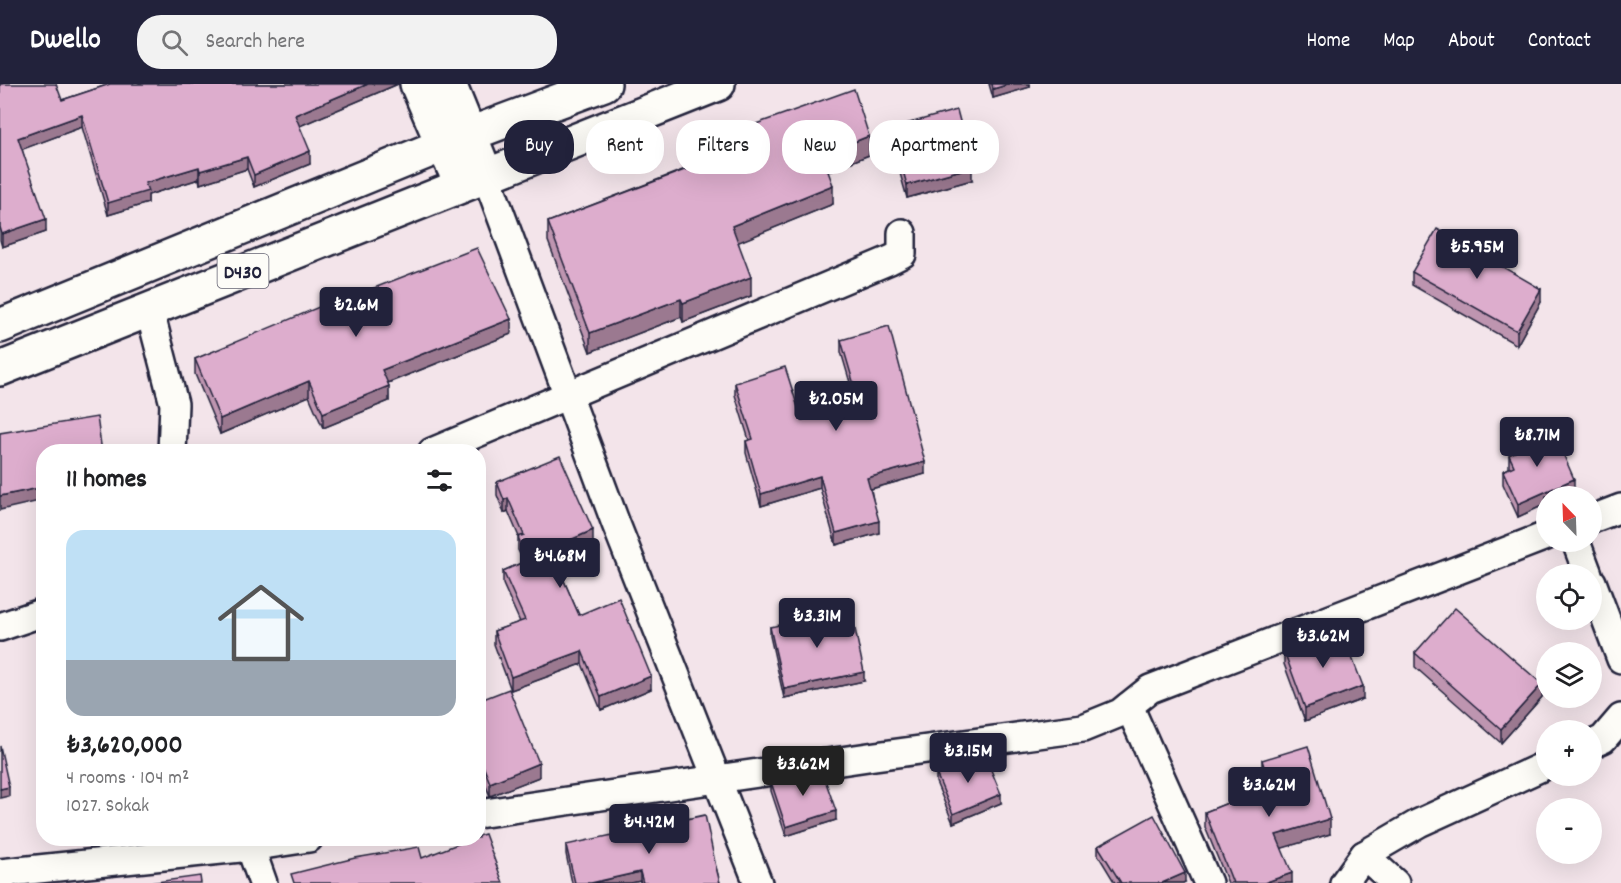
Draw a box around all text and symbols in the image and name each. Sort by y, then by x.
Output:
search box [137,15,557,69]
text: Dwello [30,22,101,62]
icon: search [158,26,191,59]
text: Search here [206,27,305,58]
text: Home [1306,27,1350,57]
text: Map [1383,27,1415,57]
text: About [1448,27,1495,57]
text: Contact [1528,27,1591,57]
chip: Buy [504,120,574,174]
chip: Rent [586,120,664,174]
chip: Filters [676,120,770,174]
chip: New [782,120,857,174]
chip: Apartment [869,120,999,174]
pin: ₺5.95M [1428,229,1526,280]
text: ₺5.95M [1450,234,1504,262]
road number: D430 [218,254,268,288]
pin: ₺2.6M [314,287,398,338]
text: ₺2.6M [334,292,378,320]
pin: ₺2.05M [787,381,885,432]
text: ₺2.05M [808,386,864,414]
pin: ₺8.71M [1488,417,1586,468]
text: ₺8.71M [1514,422,1560,450]
text: 11 homes [66,462,147,499]
icon: filters [423,464,456,497]
north arrow [1536,486,1602,552]
map controls [1536,486,1602,864]
pin: ₺4.68M [511,538,609,589]
text: ₺4.68M [534,543,586,571]
button: locate [1536,564,1602,630]
icon: home [207,569,315,677]
pin: ₺3.31M [768,598,866,649]
text: ₺3.31M [793,603,841,631]
pin: ₺3.62M [1274,618,1372,669]
text: ₺3.62M [1296,623,1350,651]
button: layers [1536,642,1602,708]
button: + [1536,720,1602,786]
text: ₺3,620,000 [66,728,183,765]
pin: ₺3.15M [919,733,1017,784]
text: ₺3.15M [944,738,992,766]
pin: ₺3.62M [754,746,852,797]
text: ₺3.62M [776,751,830,779]
text: 4 rooms · 104 m² [66,765,189,793]
pin: ₺3.62M [1220,767,1318,818]
text: ₺3.62M [1242,772,1296,800]
text: 1027. Sokak [66,793,149,821]
button: − [1536,798,1602,864]
pin: ₺4.42M [600,804,698,855]
text: ₺4.42M [623,809,675,837]

